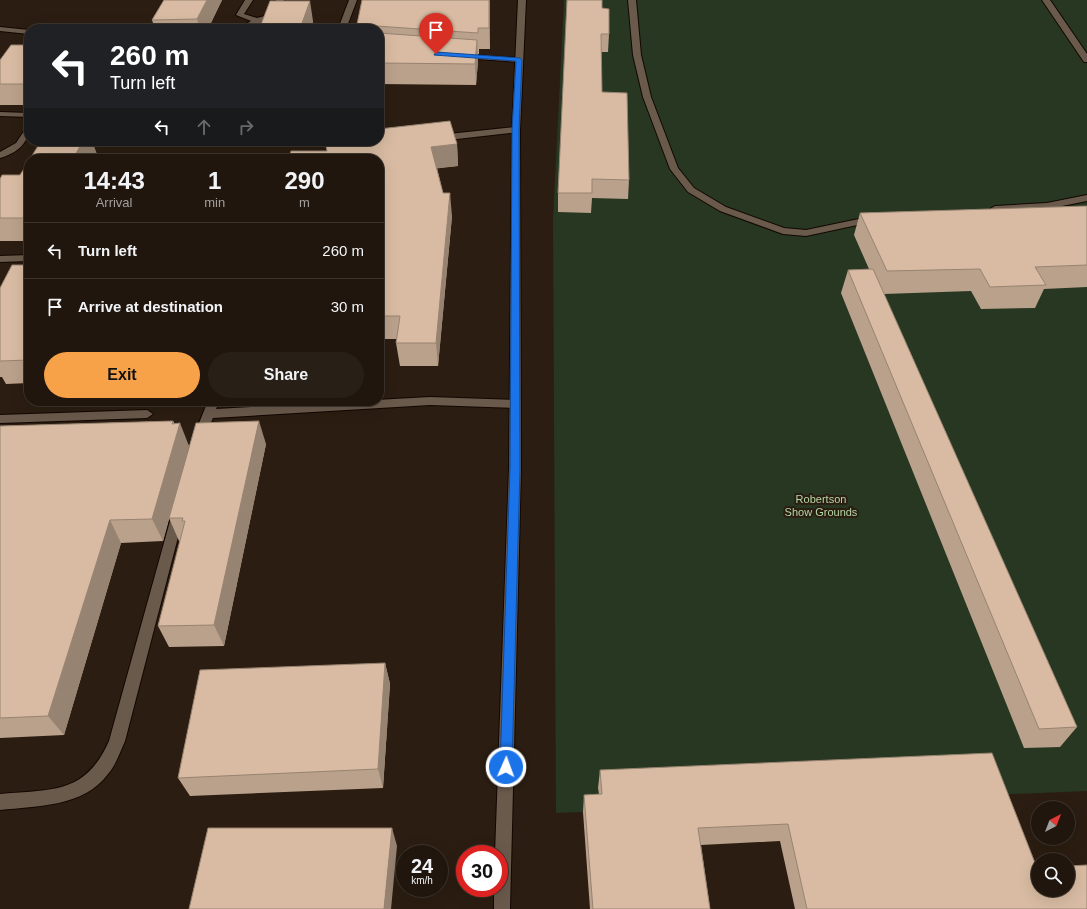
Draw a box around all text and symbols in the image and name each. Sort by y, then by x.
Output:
pin [419,13,453,54]
icon: arrive [425,19,447,41]
icon: left [44,40,96,92]
text: 260 m [110,40,189,71]
text: Turn left [110,73,175,93]
icon: left [151,116,173,138]
icon: ahead [193,116,215,138]
icon: right [235,116,257,138]
text: 14:43 [83,167,145,194]
text: 1 [208,167,221,194]
text: 290 [285,167,325,194]
text: Arrival [96,195,133,210]
text: min [204,195,225,210]
text: m [299,195,310,210]
icon: left [44,240,66,262]
text: Turn left [78,242,137,259]
text: 260 m [322,242,364,259]
icon: arrive [44,296,66,318]
text: Arrive at destination [78,298,223,315]
text: 30 m [331,298,364,315]
button: Exit [44,352,200,398]
button: Share [208,352,364,398]
park label: Robertson Show Grounds [785,493,858,518]
position arrow [485,746,527,788]
north arrow [1031,801,1075,845]
map controls [1031,801,1075,897]
speed limit sign: 30 [456,845,508,897]
button: search [1031,853,1075,897]
text: 24 [411,855,433,877]
text: km/h [411,875,433,886]

